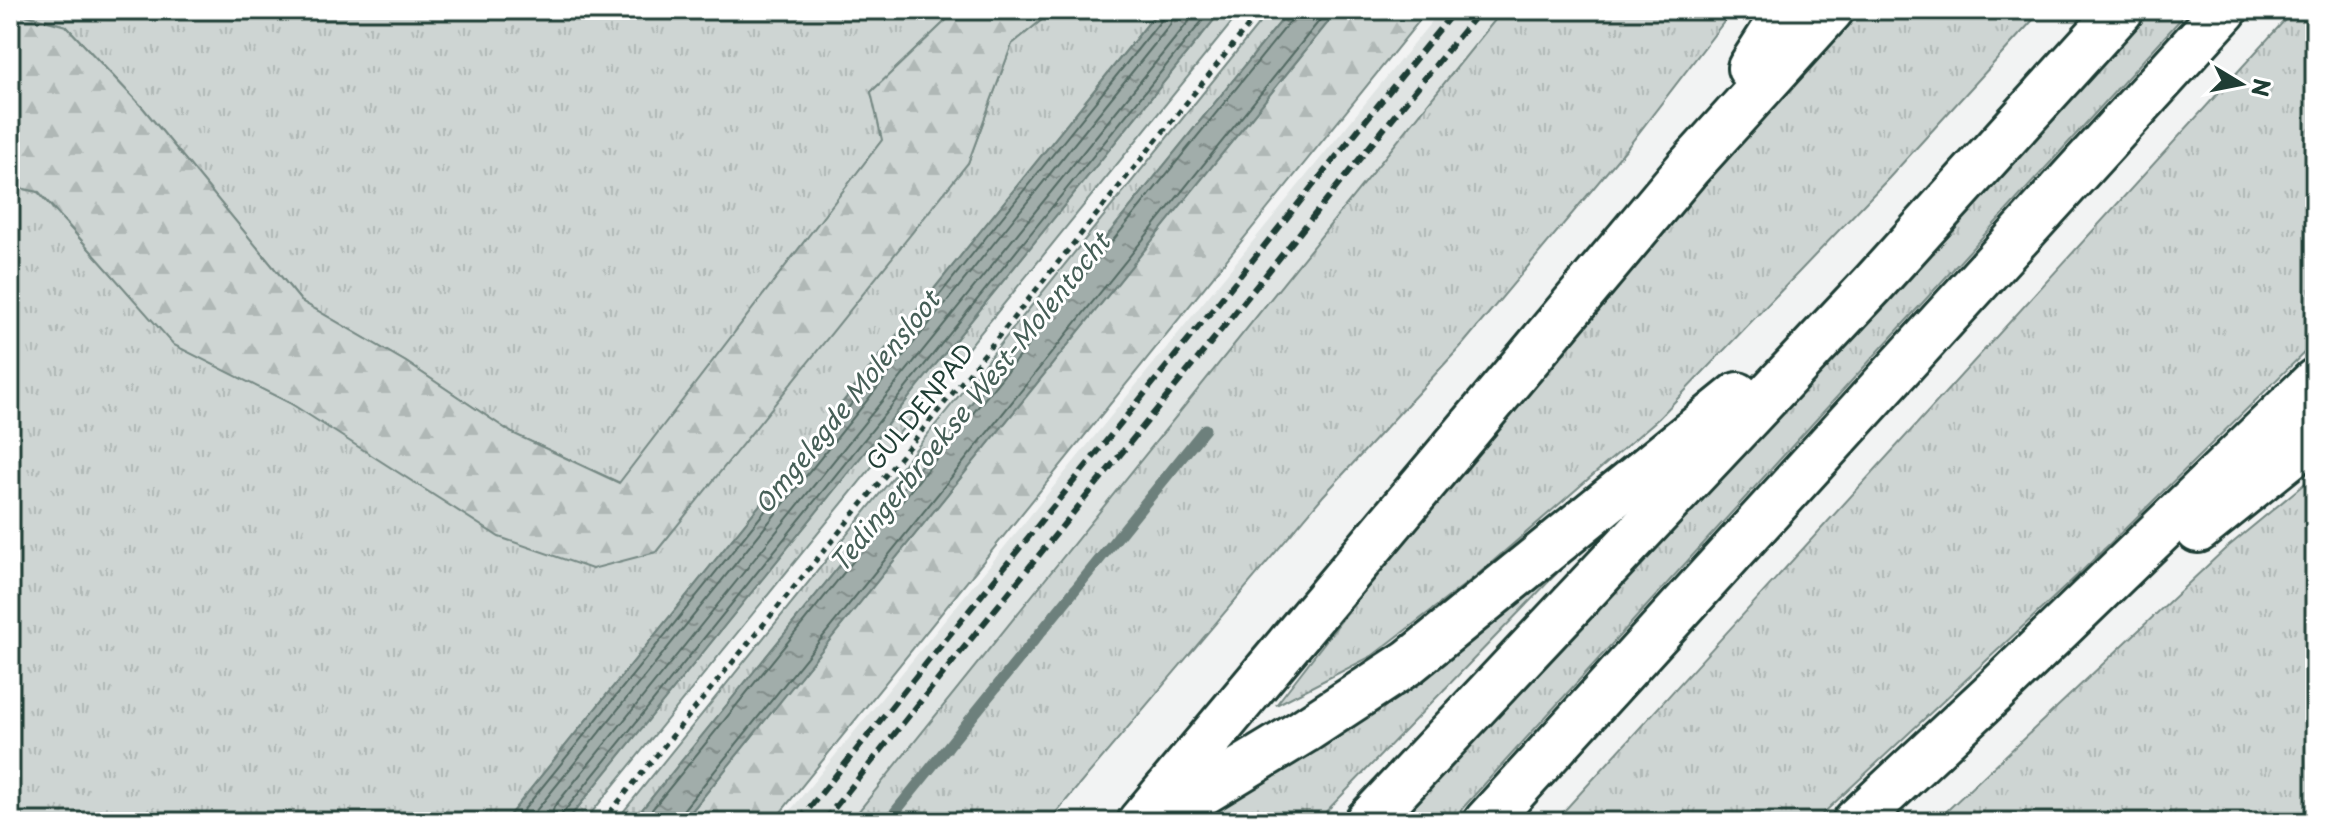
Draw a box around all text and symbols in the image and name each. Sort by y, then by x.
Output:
north arrow [2201,44,2281,124]
text: N [2244,76,2280,99]
water label: Tedingerbroekse West-Molentocht [820,222,1120,580]
water label: Omgelegde Molensloot [744,279,950,522]
street label: GULDENPAD [856,335,982,477]

